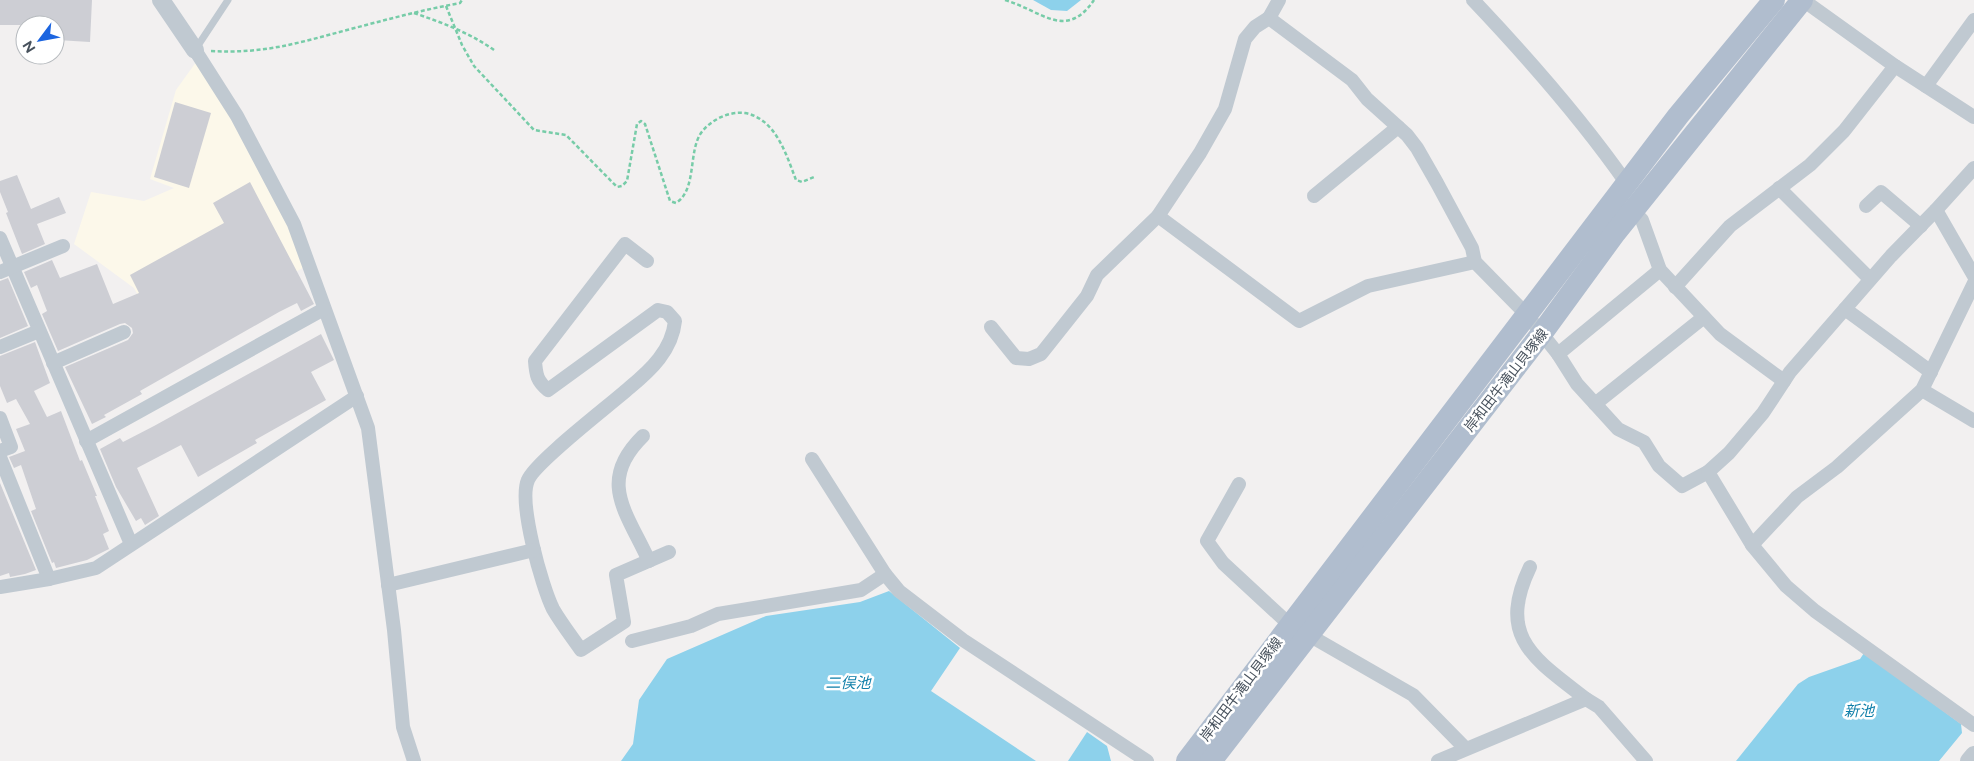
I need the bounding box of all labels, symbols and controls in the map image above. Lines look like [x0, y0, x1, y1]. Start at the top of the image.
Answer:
north arrow [15, 15, 65, 65]
text: N [19, 38, 39, 56]
street label: 岸和田牛滝山貝塚線 [1461, 325, 1551, 435]
street label: 岸和田牛滝山貝塚線 [1197, 634, 1285, 744]
water label: 二俣池 [825, 674, 872, 692]
water label: 新池 [1844, 702, 1876, 720]

